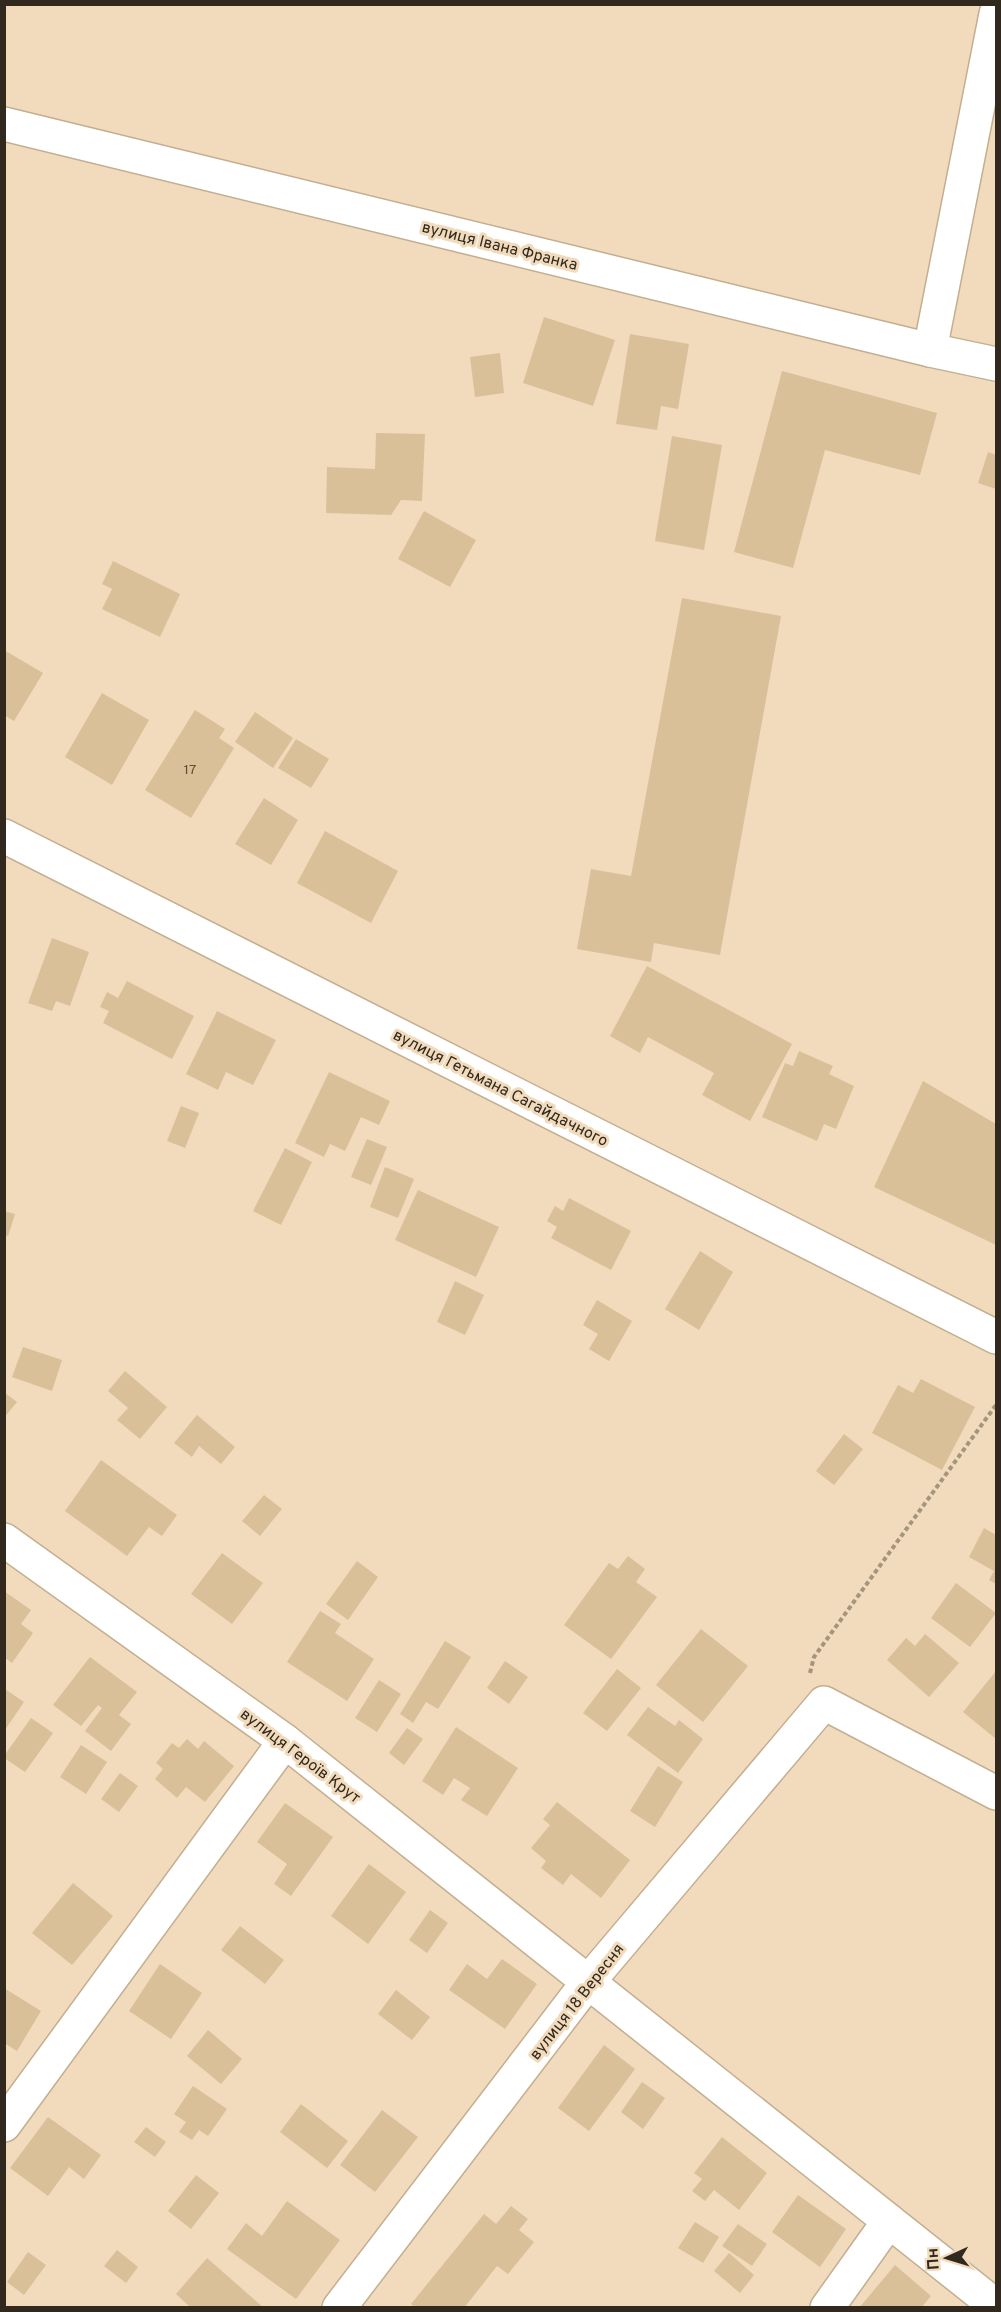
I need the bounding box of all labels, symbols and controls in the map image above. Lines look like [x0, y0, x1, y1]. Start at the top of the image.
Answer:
street label: вулиця Івана Франка [420, 218, 579, 276]
house number: 17 [184, 762, 196, 779]
street label: вулиця Гетьмана Сагайдачного [389, 1026, 611, 1152]
street label: вулиця Героїв Крут [236, 1705, 364, 1808]
street label: вулиця 18 Вересня [526, 1940, 629, 2064]
north arrow [917, 2228, 977, 2288]
text: Пн [923, 2247, 945, 2270]

